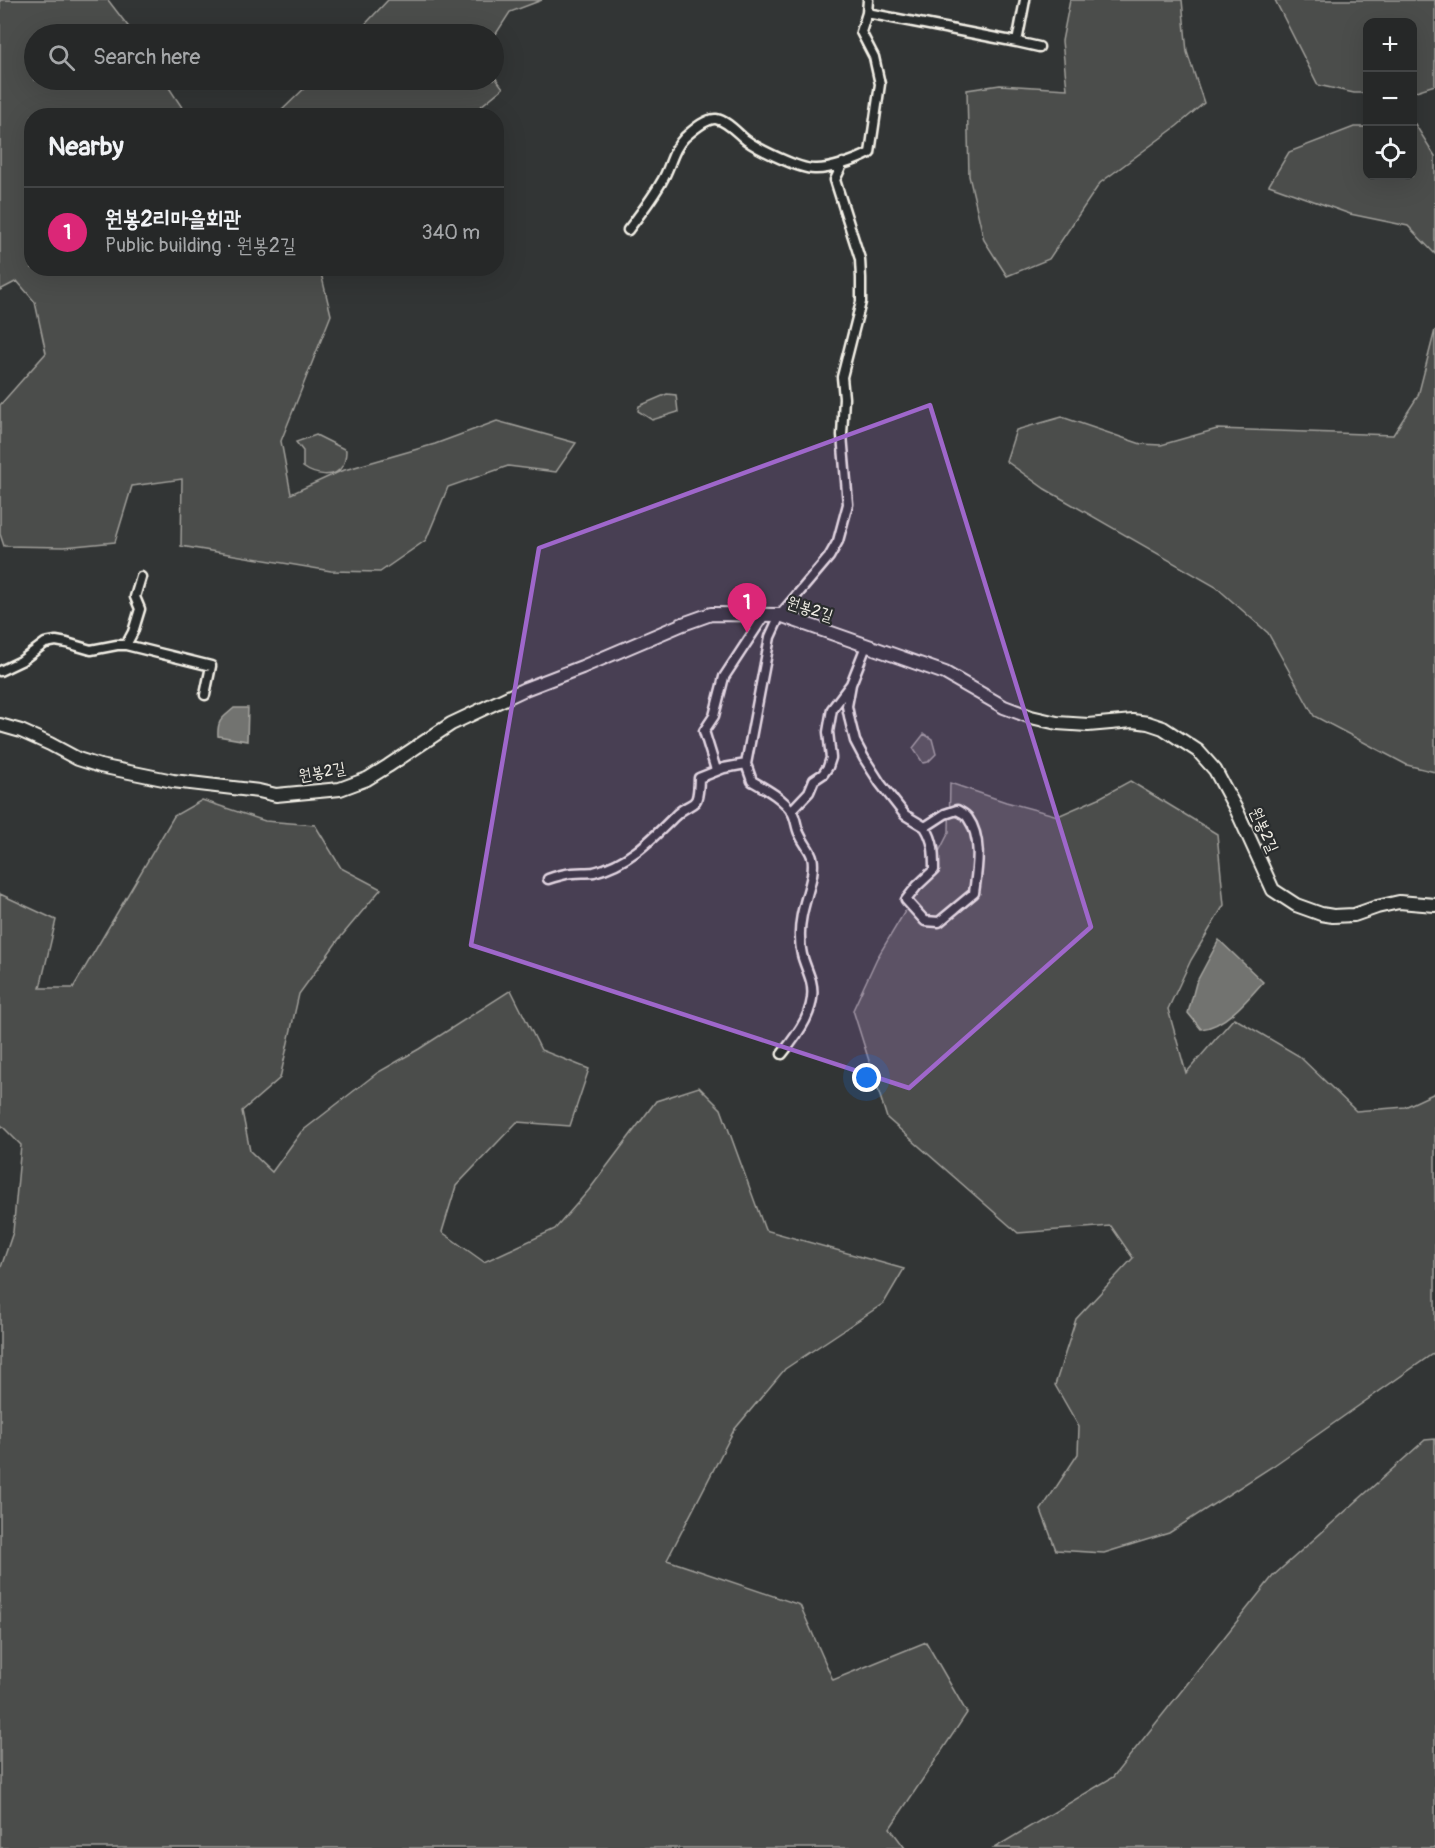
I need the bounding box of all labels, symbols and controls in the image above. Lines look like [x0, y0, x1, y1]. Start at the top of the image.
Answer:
map controls [1363, 18, 1417, 180]
button: + [1363, 18, 1417, 72]
search box [24, 24, 504, 90]
icon: search [45, 41, 78, 74]
text: Search here [93, 43, 200, 71]
button: − [1363, 72, 1417, 126]
button: locate [1363, 126, 1417, 180]
text: Nearby [48, 131, 124, 163]
text: 원봉2리마을회관 [105, 205, 241, 233]
text: 1 [64, 220, 71, 245]
text: 340 m [421, 220, 480, 245]
text: Public building · 원봉2길 [105, 233, 296, 258]
pin: 1 [728, 584, 766, 633]
street label: 원봉2길 [784, 592, 836, 626]
street label: 원봉2길 [297, 758, 347, 786]
street label: 원봉2길 [1245, 804, 1283, 856]
your location [852, 1063, 881, 1092]

